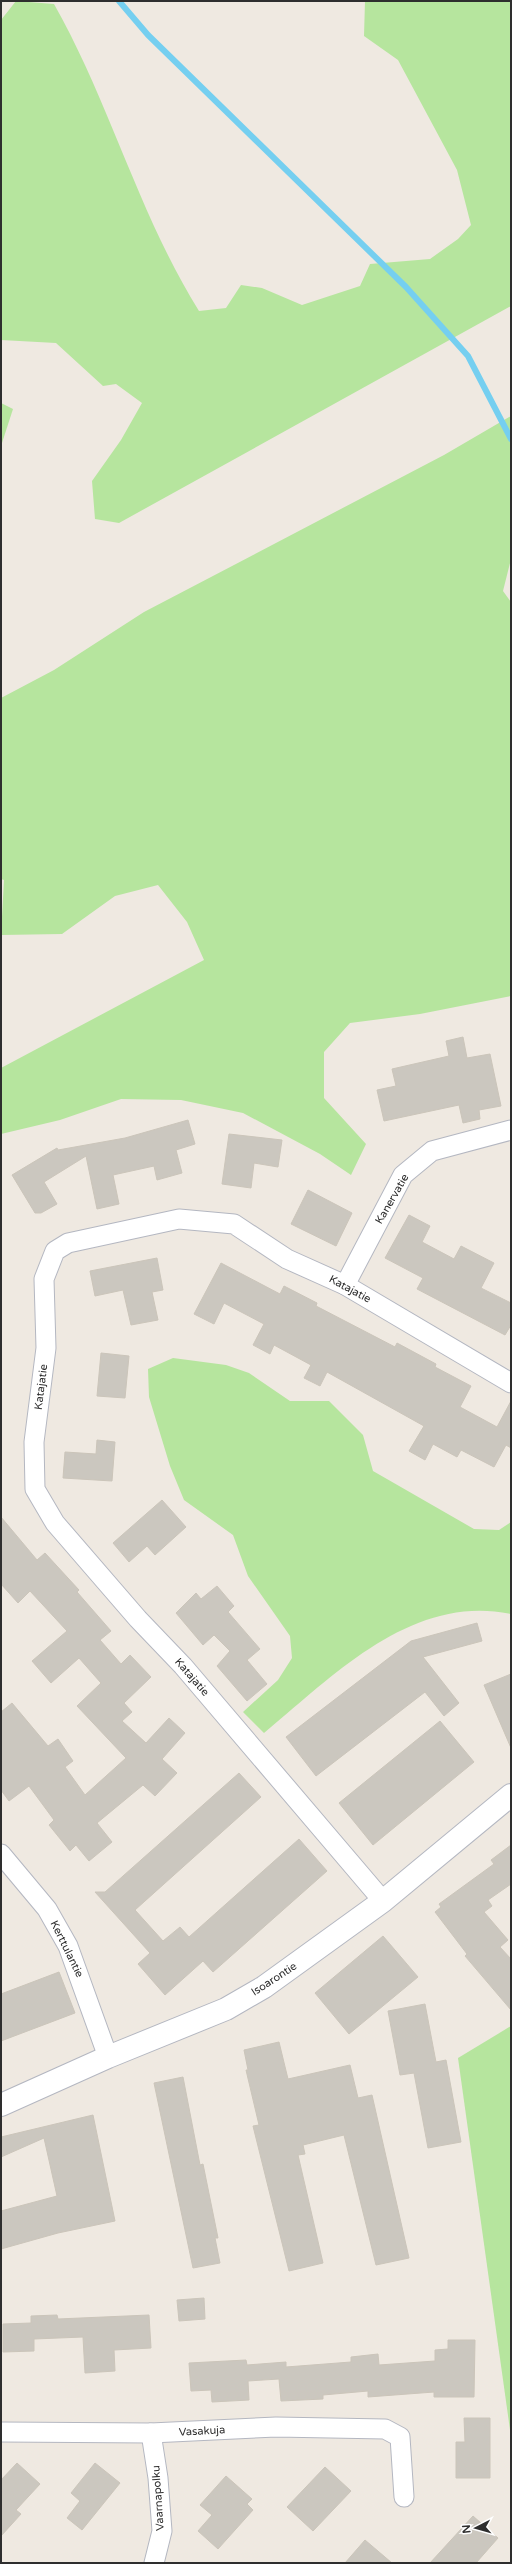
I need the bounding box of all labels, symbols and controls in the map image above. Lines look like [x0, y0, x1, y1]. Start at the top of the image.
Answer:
street label: Kanervatie [372, 1172, 412, 1226]
street label: Katajatie [327, 1273, 373, 1305]
street label: Katajatie [32, 1363, 50, 1411]
street label: Katajatie [172, 1655, 212, 1699]
street label: Kerttulantie [48, 1918, 86, 1980]
street label: Isoarontie [249, 1959, 299, 1999]
street label: Vasakuja [179, 2423, 225, 2439]
street label: Vaarnapolku [149, 2465, 167, 2531]
north arrow [456, 2508, 496, 2548]
text: N [460, 2524, 473, 2534]

